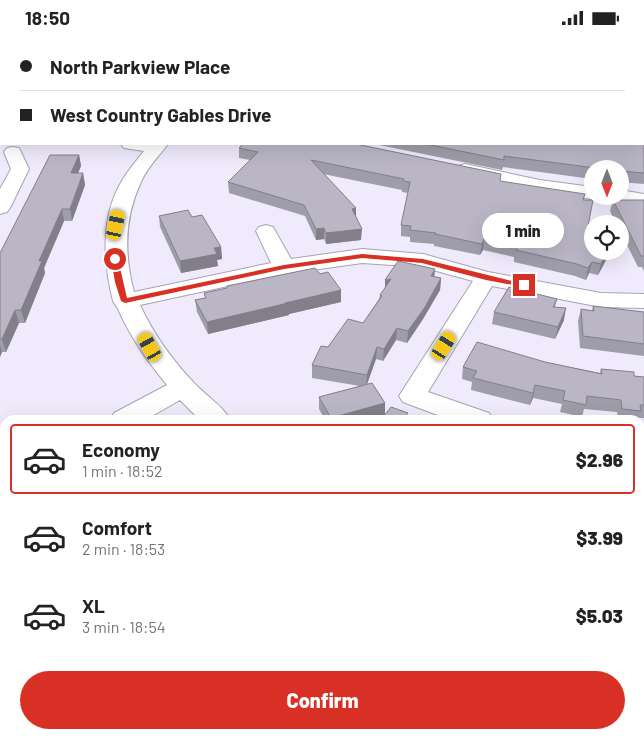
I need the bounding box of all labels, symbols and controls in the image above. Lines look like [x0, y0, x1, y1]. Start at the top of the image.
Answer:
text: 18:50 [25, 6, 70, 29]
text: North Parkview Place [50, 55, 230, 78]
text: West Country Gables Drive [50, 103, 271, 126]
north arrow [584, 160, 629, 205]
map controls [584, 160, 629, 260]
car [105, 209, 126, 241]
callout: 1 min [483, 213, 565, 247]
button: locate [584, 215, 629, 260]
text: 1 min [505, 221, 541, 240]
route start [104, 248, 126, 270]
route end [513, 274, 535, 296]
car [429, 329, 458, 363]
car [136, 330, 163, 364]
icon: car [22, 437, 67, 482]
text: Economy [82, 438, 160, 461]
text: $2.96 [576, 448, 623, 471]
text: 1 min · 18:52 [82, 461, 163, 480]
icon: car [22, 515, 67, 560]
text: Comfort [82, 516, 152, 539]
text: $3.99 [576, 526, 623, 549]
text: 2 min · 18:53 [82, 539, 165, 558]
icon: car [22, 593, 67, 638]
text: XL [82, 594, 105, 617]
text: $5.03 [576, 604, 623, 627]
text: 3 min · 18:54 [82, 617, 166, 636]
button: Confirm [20, 671, 625, 729]

